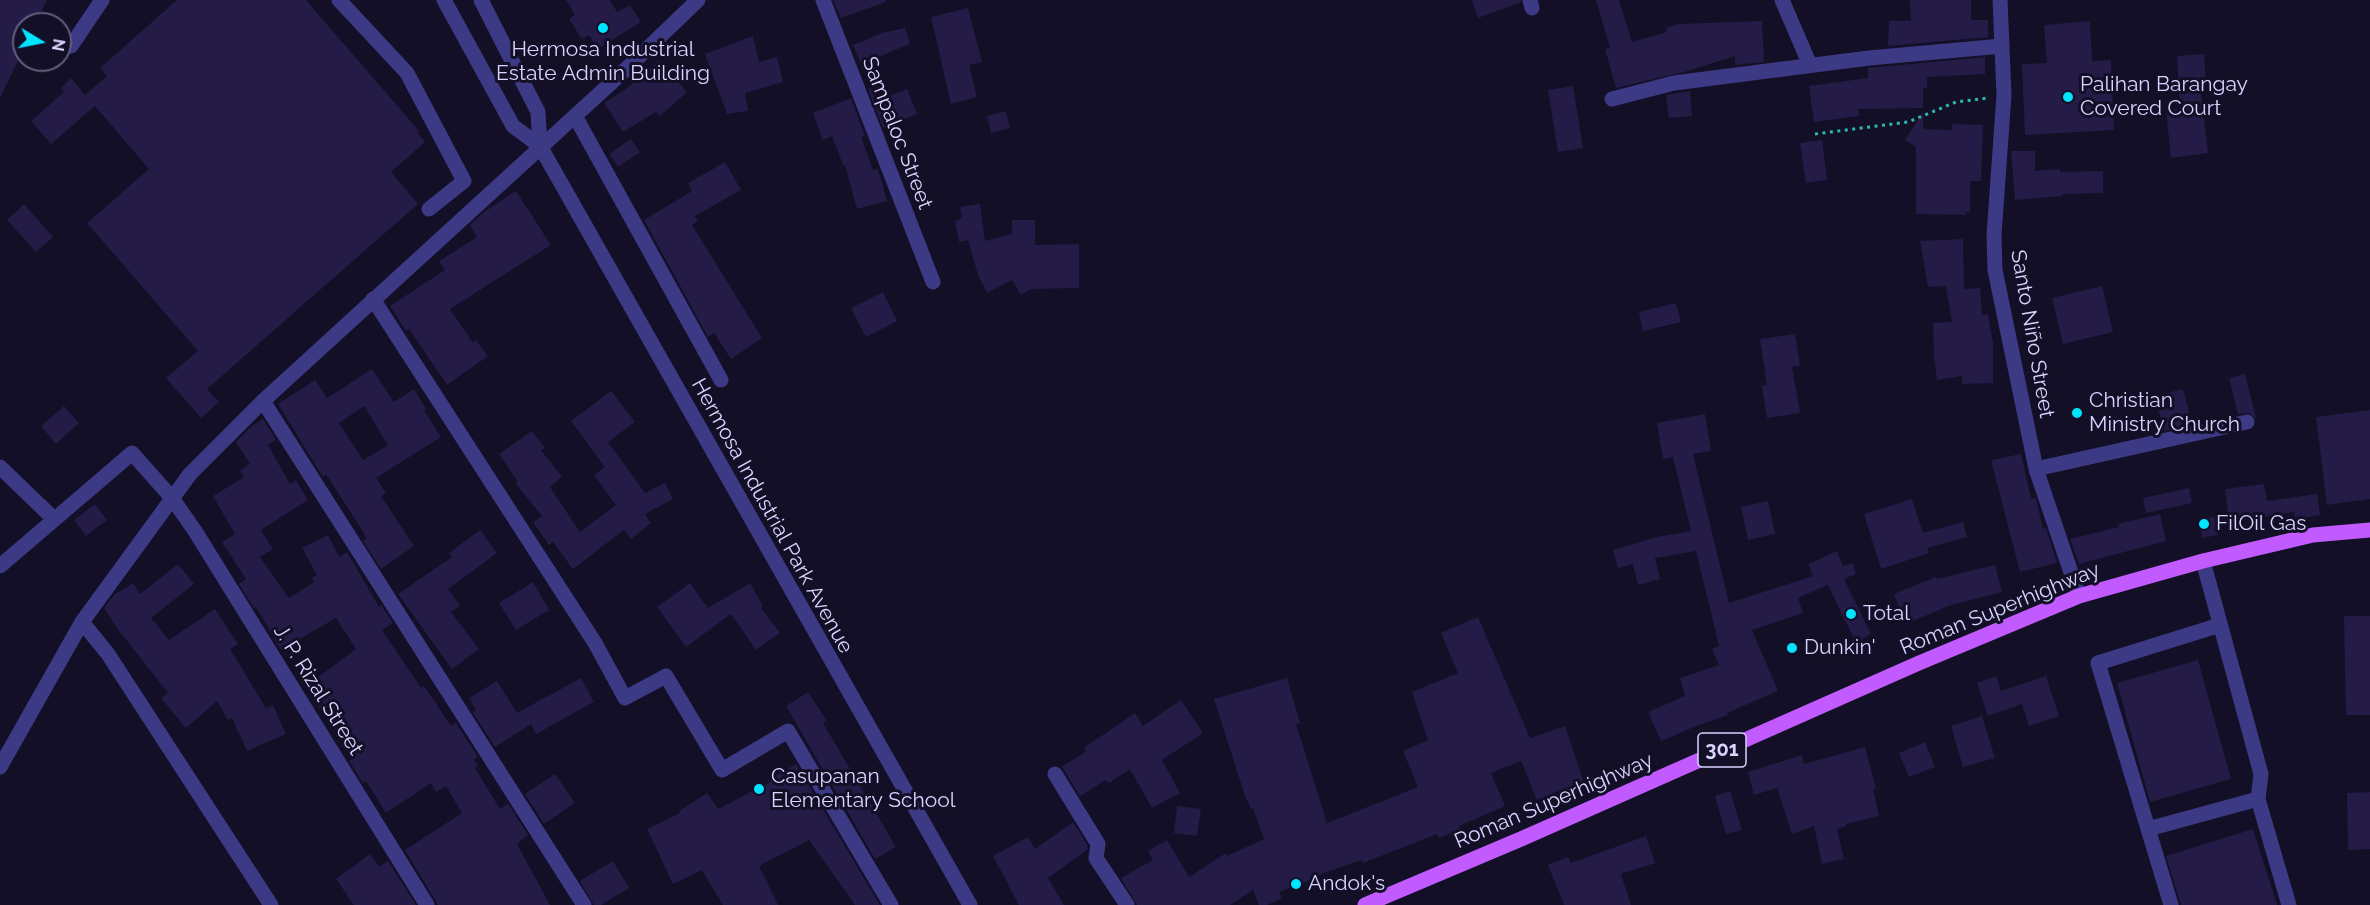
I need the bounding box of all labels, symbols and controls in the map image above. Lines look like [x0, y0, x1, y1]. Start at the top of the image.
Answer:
north arrow [12, 12, 72, 72]
marker: Hermosa Industrial Estate Admin Building [596, 21, 610, 35]
text: N [48, 37, 69, 53]
place label: Hermosa Industrial Estate Admin Building [496, 37, 710, 87]
street label: Sampaloc Street [856, 53, 938, 213]
place label: Palihan Barangay Covered Court [2080, 72, 2248, 122]
marker: Palihan Barangay Covered Court [2061, 90, 2075, 104]
street label: Santo Niño Street [2005, 248, 2059, 420]
street label: Hermosa Industrial Park Avenue [686, 374, 858, 658]
place label: Christian Ministry Church [2089, 388, 2240, 438]
marker: Christian Ministry Church [2070, 406, 2084, 420]
place label: FilOil Gas [2216, 511, 2306, 537]
marker: FilOil Gas [2197, 517, 2211, 531]
street label: Roman Superhighway [1896, 557, 2104, 661]
place label: Total [1863, 601, 1910, 627]
marker: Total [1844, 607, 1858, 621]
street label: J. P. Rizal Street [268, 620, 368, 760]
place label: Dunkin' [1804, 635, 1876, 661]
marker: Dunkin' [1785, 641, 1799, 655]
road number: 301 [1698, 733, 1746, 767]
street label: Roman Superhighway [1451, 748, 1657, 854]
place label: Casupanan Elementary School [771, 764, 955, 814]
marker: Casupanan Elementary School [752, 782, 766, 796]
place label: Andok's [1308, 871, 1385, 897]
marker: Andok's [1289, 877, 1303, 891]

